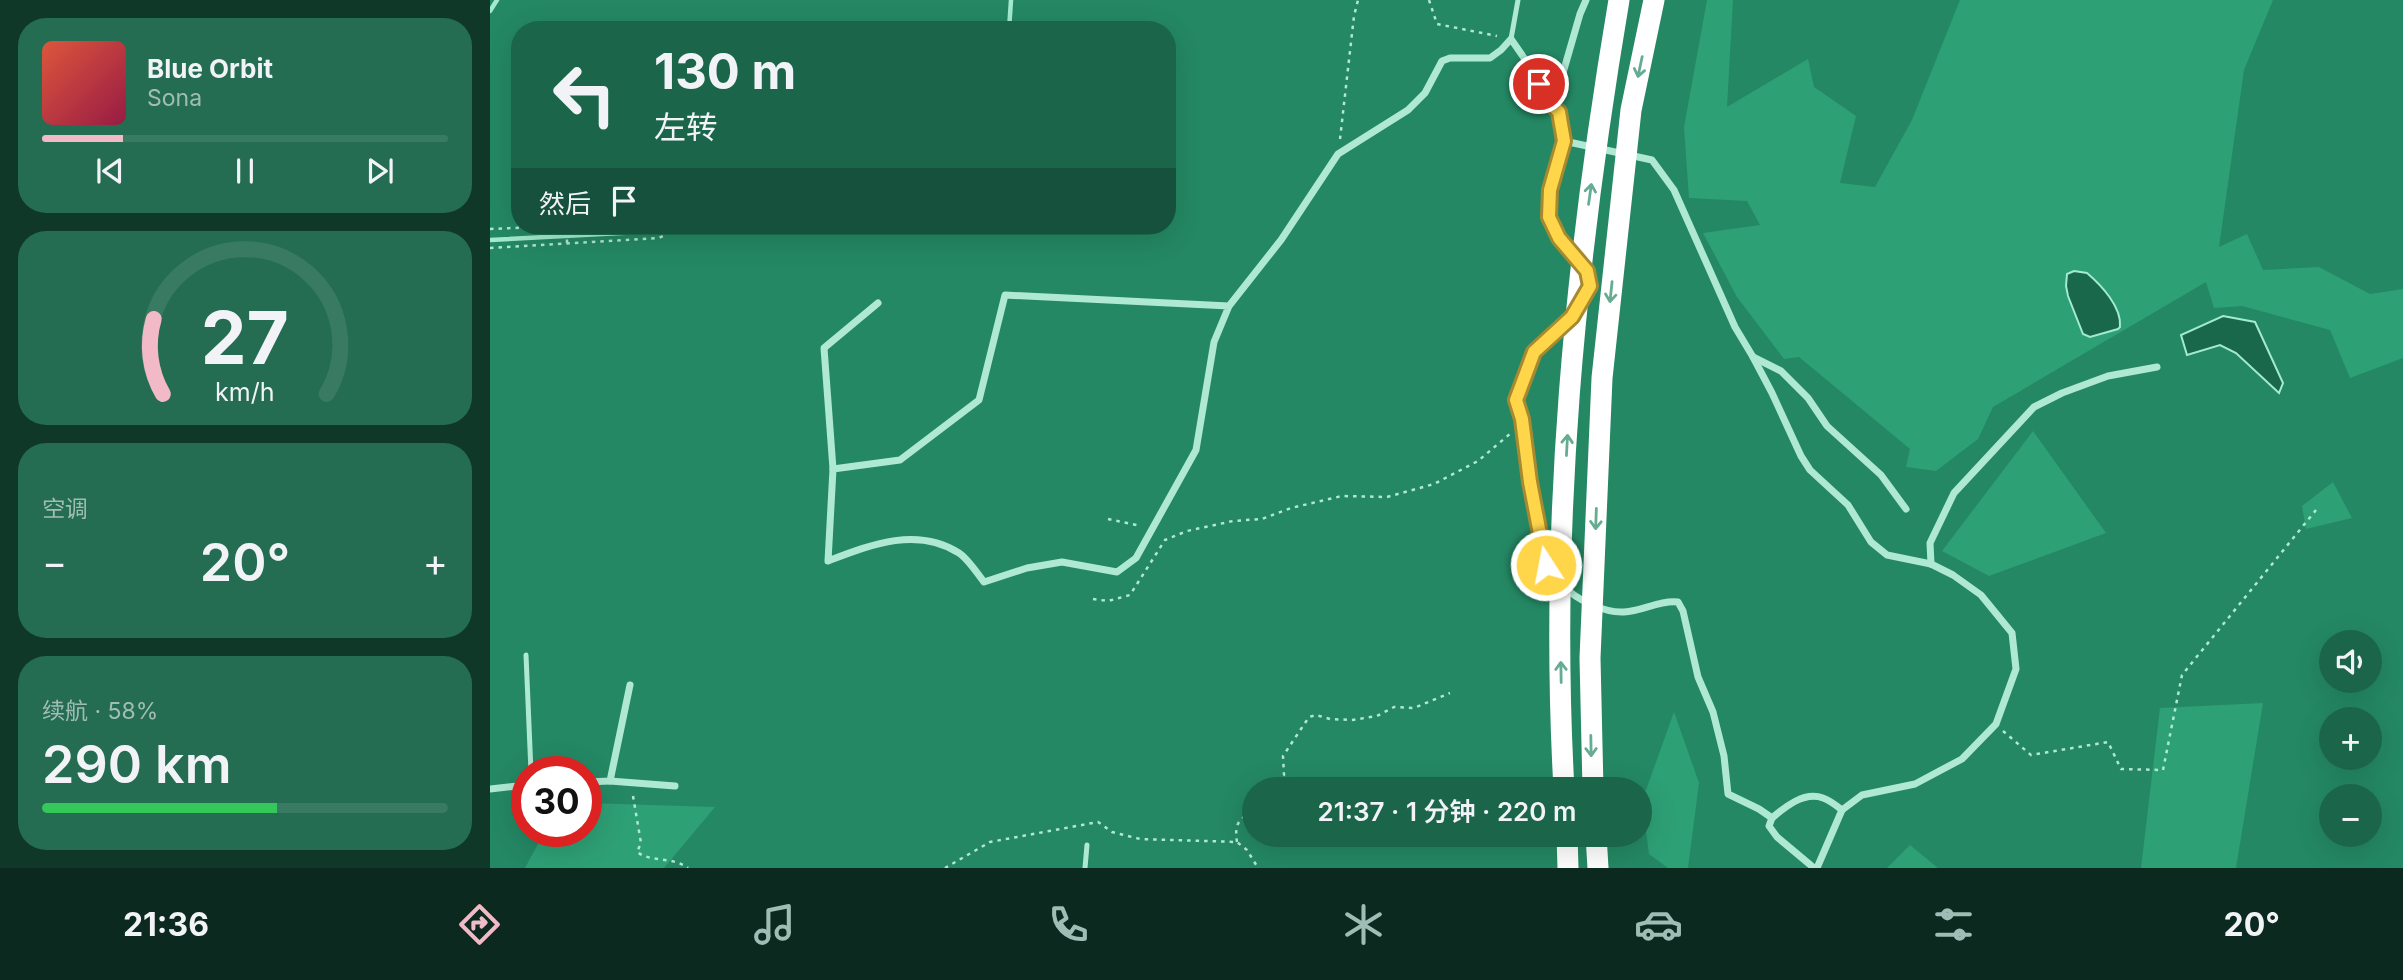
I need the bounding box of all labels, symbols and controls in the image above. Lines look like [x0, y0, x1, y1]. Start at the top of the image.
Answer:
text: 130 m [654, 42, 796, 101]
icon: left [539, 49, 630, 140]
text: Blue Orbit [147, 53, 273, 84]
pin [1509, 54, 1569, 114]
one-way arrow [1633, 55, 1647, 78]
icon: arrive [1520, 65, 1558, 103]
text: Sona [147, 84, 202, 112]
text: 左转 [654, 108, 718, 147]
icon: previous [91, 152, 129, 190]
icon: pause [226, 152, 264, 190]
icon: next [361, 152, 399, 190]
icon: arrive [605, 182, 643, 220]
one-way arrow [1584, 183, 1597, 206]
text: 然后 [539, 188, 591, 219]
one-way arrow [1604, 280, 1617, 303]
text: 27 [201, 293, 289, 382]
text: km/h [215, 377, 275, 407]
one-way arrow [1561, 434, 1574, 456]
text: 空调 [42, 495, 88, 523]
one-way arrow [1589, 507, 1602, 530]
position arrow [1509, 528, 1583, 602]
text: 20° [200, 531, 290, 594]
text: − [42, 539, 67, 585]
text: + [423, 539, 448, 585]
map controls [2319, 630, 2382, 847]
button: sound [2319, 630, 2382, 693]
one-way arrow [1554, 661, 1568, 684]
text: 续航 · 58% [42, 697, 158, 725]
button: + [2319, 707, 2382, 770]
text: 290 km [42, 733, 232, 796]
one-way arrow [1584, 735, 1598, 758]
speed limit sign: 30 [511, 756, 602, 847]
button: − [2319, 784, 2382, 847]
text: 21:37 · 1 分钟 · 220 m [1318, 796, 1576, 827]
icon: directions [455, 900, 504, 949]
icon: music [750, 900, 799, 949]
icon: phone [1044, 900, 1093, 949]
icon: climate [1339, 900, 1388, 949]
icon: car [1634, 900, 1683, 949]
icon: filters [1929, 900, 1978, 949]
text: 21:36 [123, 905, 209, 944]
text: 20° [2224, 905, 2280, 944]

